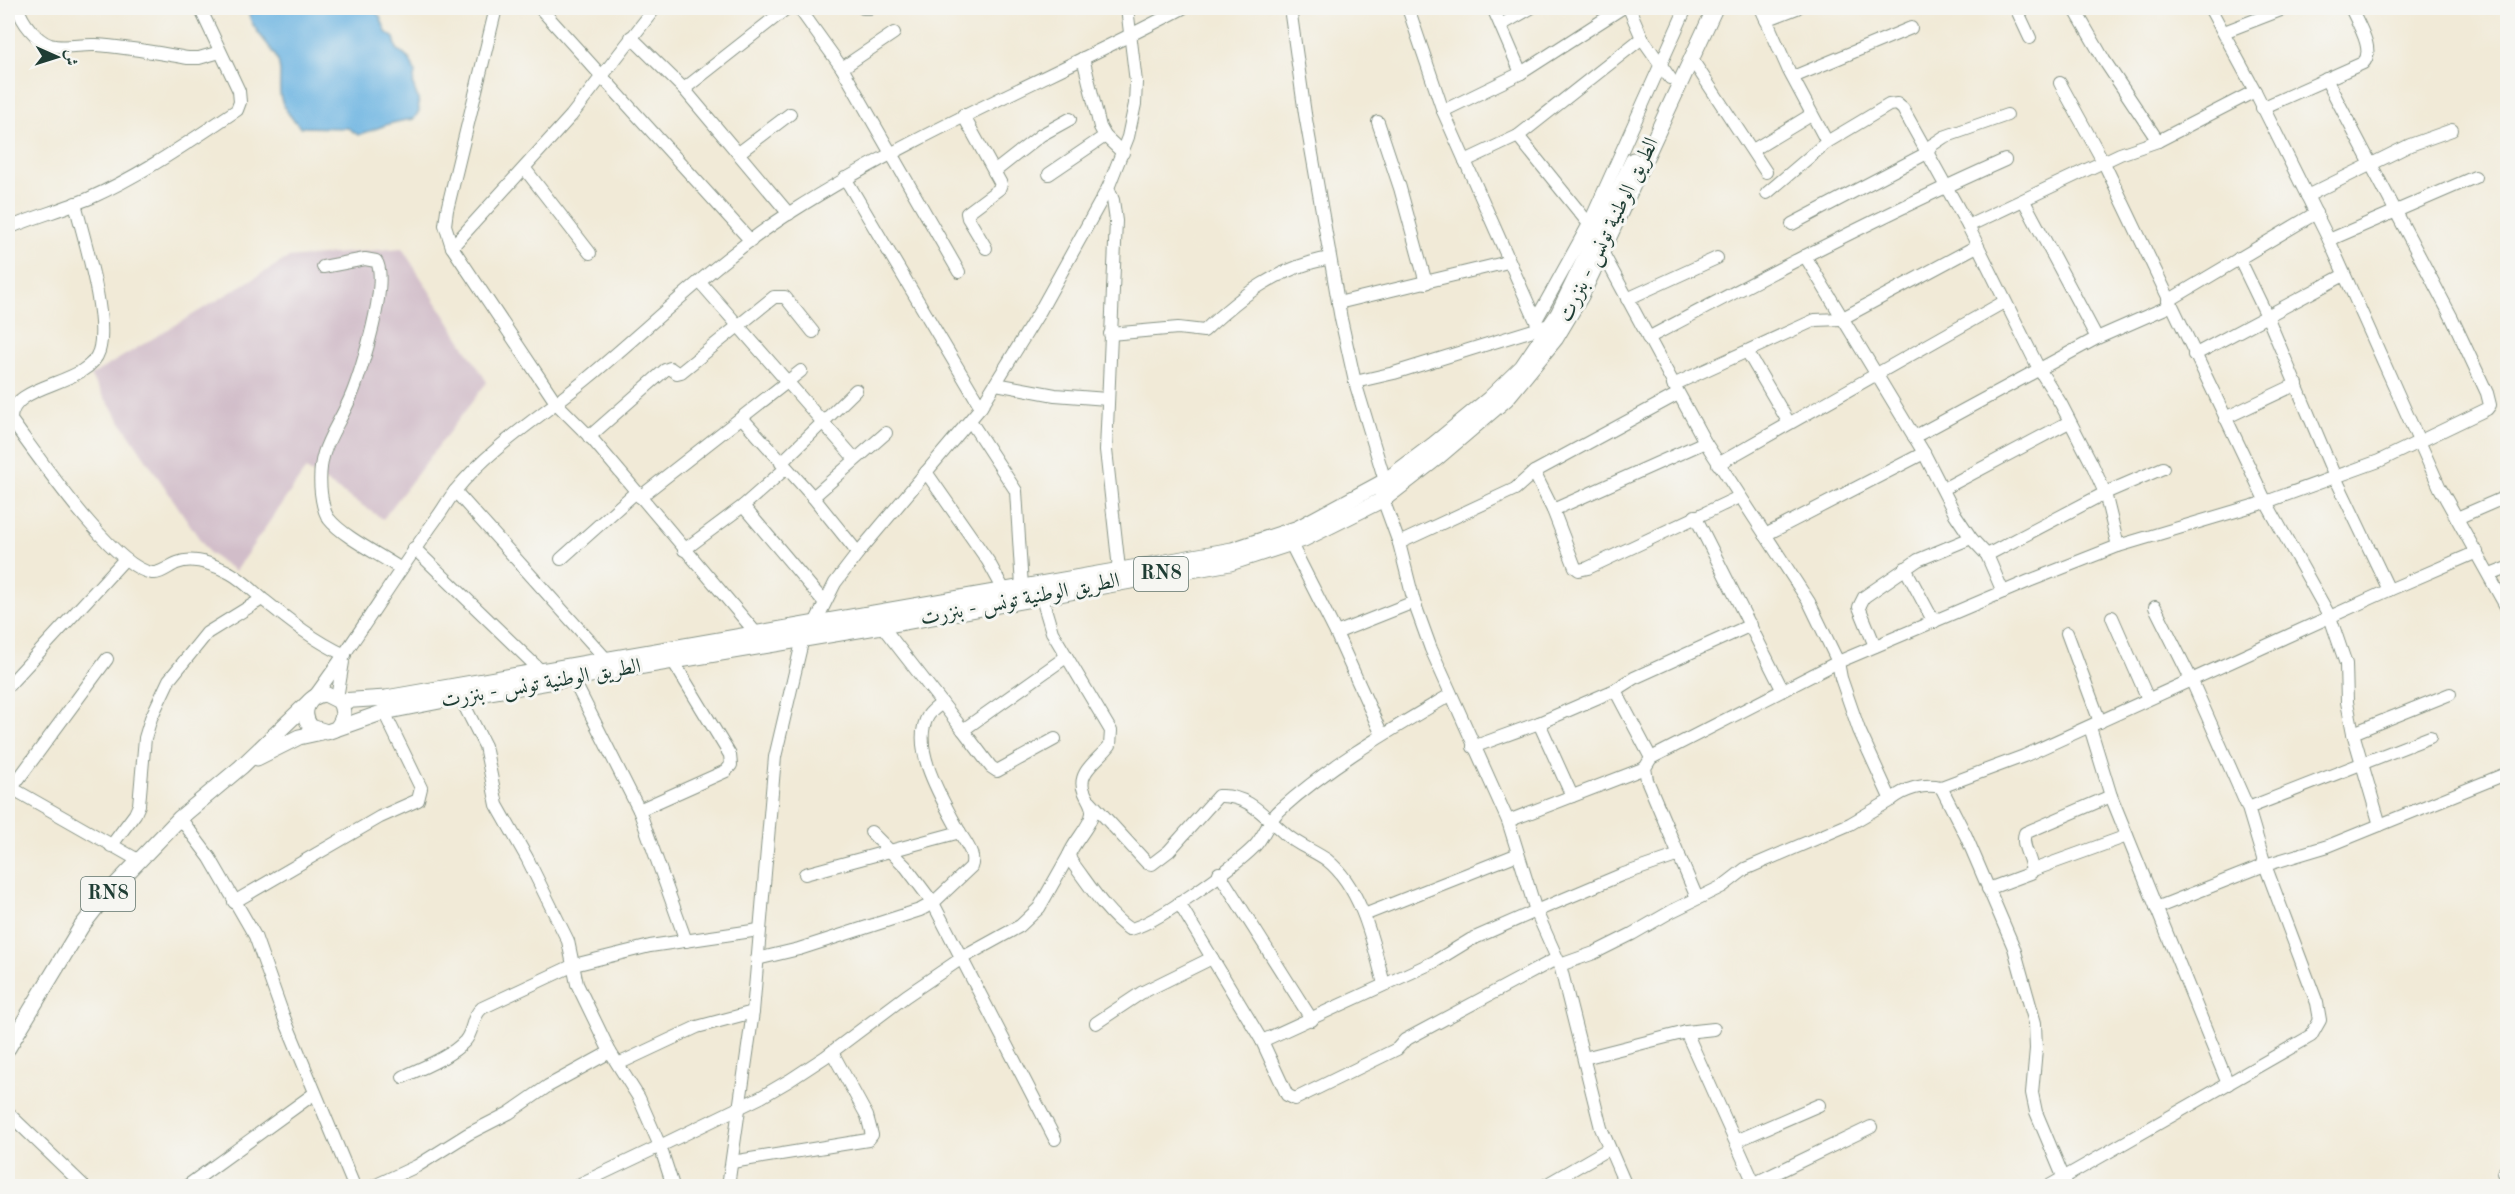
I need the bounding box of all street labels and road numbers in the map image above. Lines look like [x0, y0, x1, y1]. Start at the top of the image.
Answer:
street label: الطريق الوطنية تونس - بنزرت [1555, 134, 1665, 327]
road number: RN8 [1134, 557, 1188, 591]
street label: الطريق الوطنية تونس - بنزرت [919, 570, 1122, 632]
street label: الطريق الوطنية تونس - بنزرت [439, 656, 643, 714]
road number: RN8 [81, 877, 135, 911]

